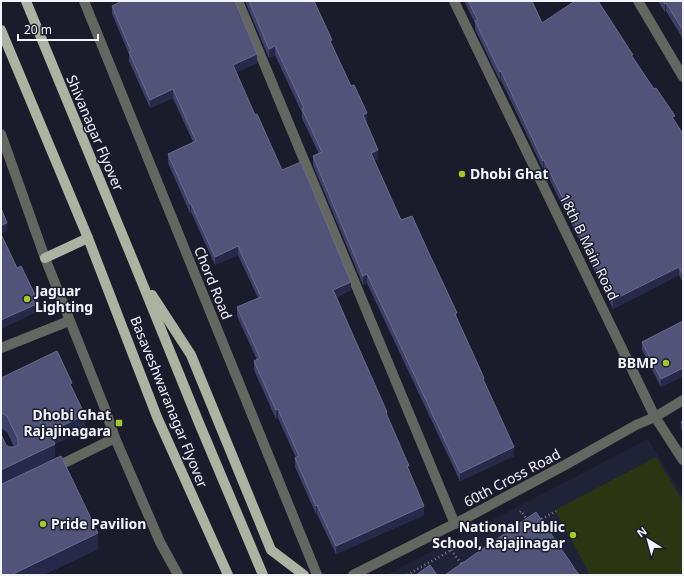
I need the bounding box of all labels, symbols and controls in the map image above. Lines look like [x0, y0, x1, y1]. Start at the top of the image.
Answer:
scale bar [18, 16, 98, 42]
text: 20 m [24, 21, 52, 38]
street label: Shivanagar Flyover [62, 72, 129, 194]
place label: Dhobi Ghat [470, 164, 548, 183]
marker: Dhobi Ghat [457, 169, 467, 179]
street label: 18th B Main Road [555, 190, 623, 303]
street label: Chord Road [190, 243, 237, 322]
place label: Jaguar Lighting [33, 281, 93, 316]
marker: Jaguar Lighting [22, 294, 32, 304]
street label: Basaveshwaranagar Flyover [126, 313, 213, 491]
place label: BBMP [617, 353, 658, 372]
marker: BBMP [661, 358, 671, 368]
place label: Dhobi Ghat Rajajinagara [23, 405, 111, 440]
marker: Dhobi Ghat Rajajinagara [114, 418, 124, 428]
street label: 60th Cross Road [460, 444, 563, 511]
place label: Pride Pavilion [51, 514, 146, 533]
place label: National Public School, Rajajinagar [432, 517, 566, 552]
marker: Pride Pavilion [38, 519, 48, 529]
north arrow [628, 520, 668, 560]
text: N [634, 523, 650, 540]
marker: National Public School, Rajajinagar [568, 530, 578, 540]

